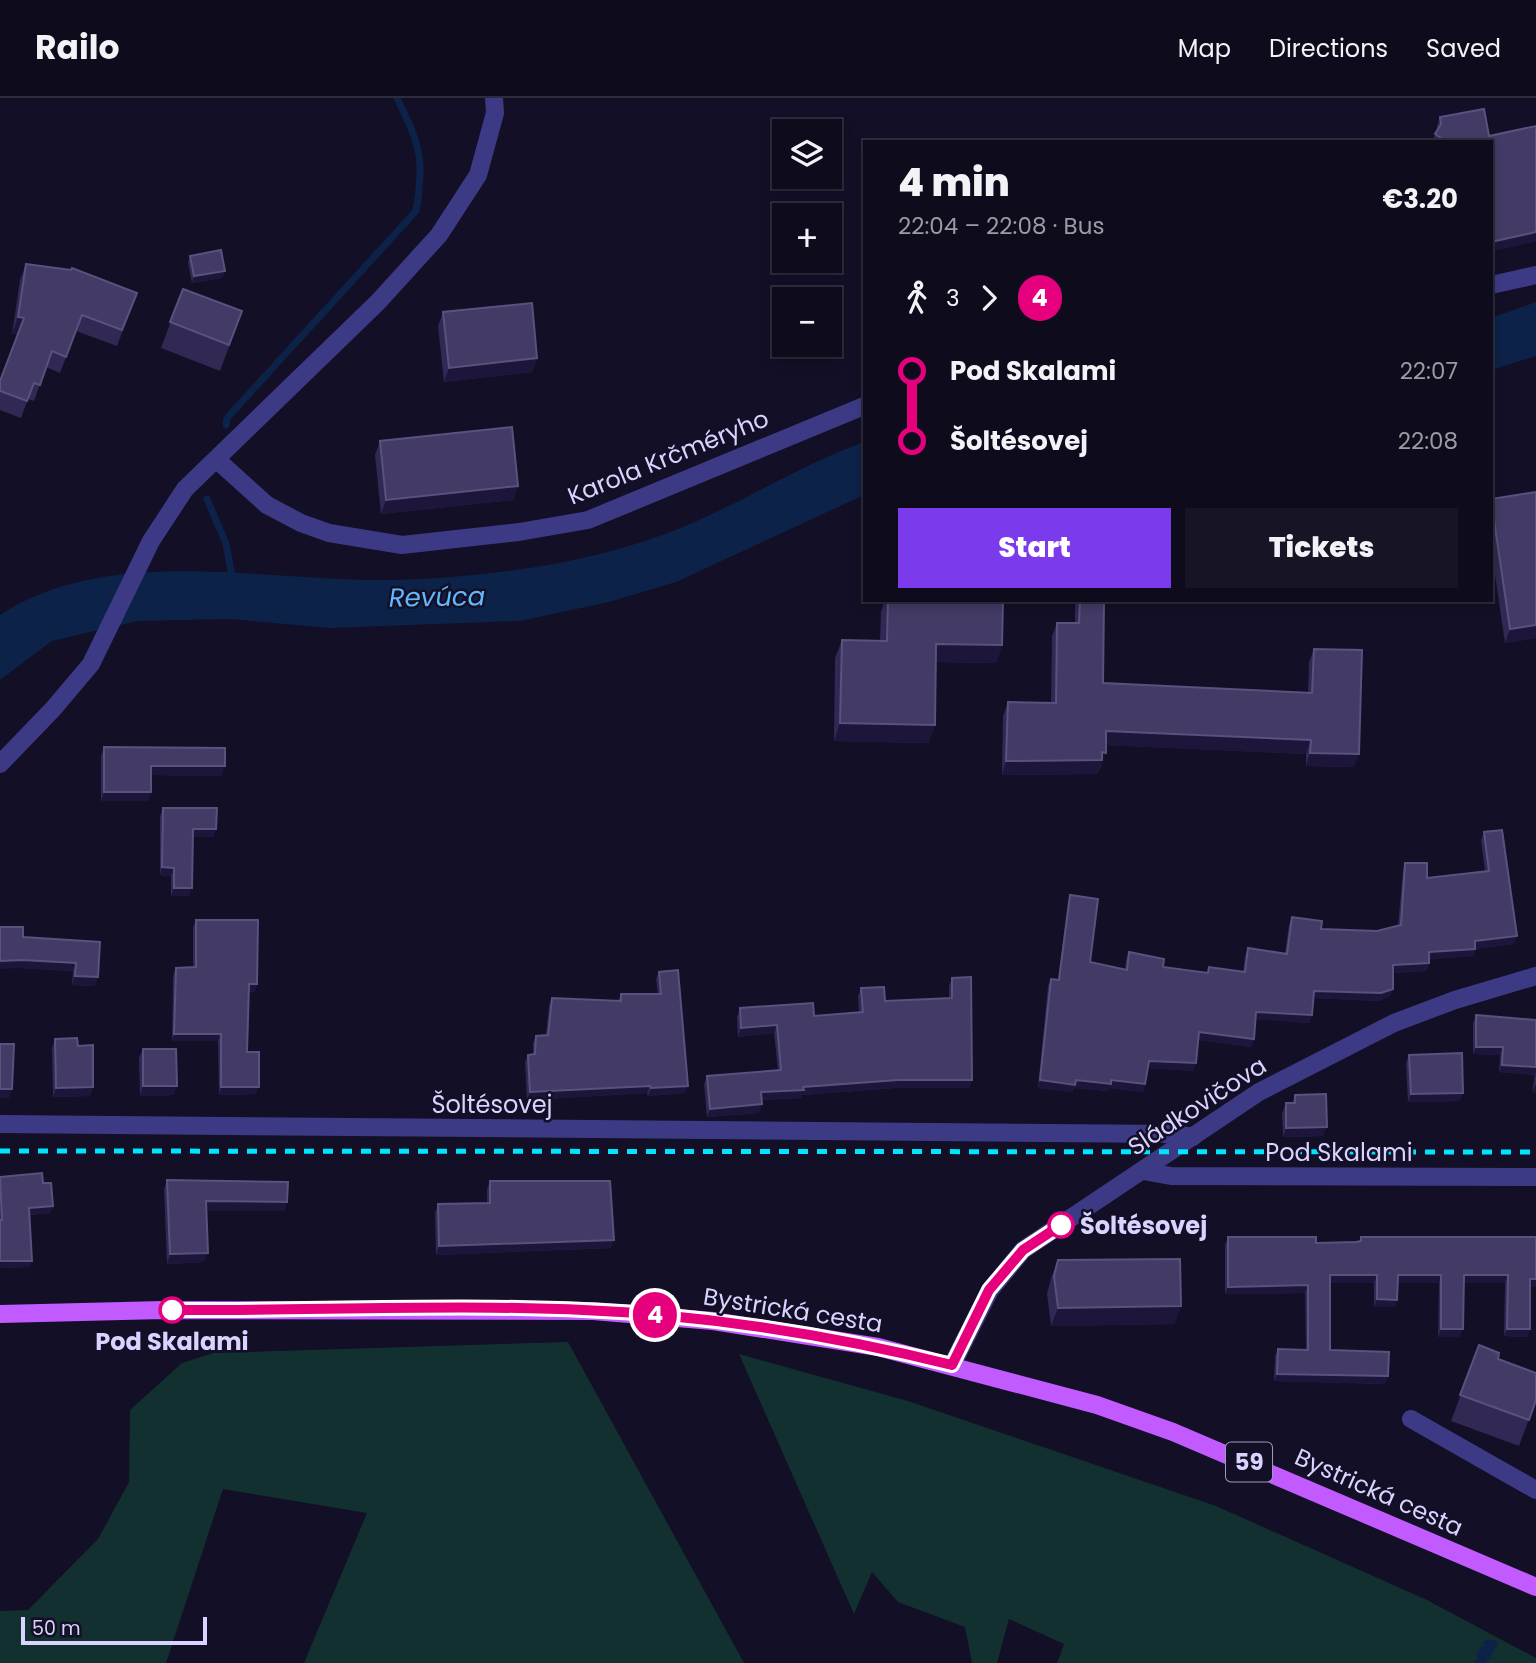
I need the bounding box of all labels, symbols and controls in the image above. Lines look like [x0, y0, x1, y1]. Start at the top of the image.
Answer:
text: Railo [35, 24, 119, 71]
text: Map [1178, 32, 1231, 65]
text: Directions [1269, 32, 1388, 65]
text: Saved [1426, 32, 1501, 65]
map controls [772, 119, 842, 357]
button: layers [772, 119, 842, 189]
text: 4 min [898, 156, 1010, 209]
text: €3.20 [1382, 181, 1458, 217]
button: + [772, 203, 842, 273]
text: 22:04 – 22:08 · Bus [898, 210, 1104, 242]
icon: walk [898, 279, 936, 317]
icon: forward [970, 279, 1008, 317]
text: 4 [1032, 281, 1048, 314]
text: 3 [946, 282, 960, 314]
button: − [772, 287, 842, 357]
text: Pod Skalami [950, 353, 1116, 389]
text: 22:07 [1400, 355, 1458, 387]
street label: Karola Krčméryho [563, 402, 773, 512]
text: Šoltésovej [950, 423, 1088, 459]
text: 22:08 [1398, 425, 1458, 457]
button: Start [898, 508, 1171, 588]
button: Tickets [1185, 508, 1458, 588]
water label: Revúca [388, 578, 486, 616]
street label: Sládkovičova [1121, 1049, 1273, 1163]
street label: Šoltésovej [431, 1088, 553, 1121]
street label: Pod Skalami [1265, 1136, 1413, 1169]
place label: Šoltésovej [1080, 1209, 1207, 1242]
marker: Šoltésovej [1048, 1212, 1074, 1238]
street label: Bystrická cesta [701, 1280, 885, 1340]
line badge: 4 [632, 1292, 678, 1338]
marker: Pod Skalami [159, 1297, 185, 1323]
text: 4 [647, 1298, 663, 1331]
place label: Pod Skalami [95, 1325, 249, 1358]
street label: Bystrická cesta [1290, 1440, 1468, 1544]
road number: 59 [1226, 1442, 1272, 1482]
scale bar [21, 1614, 206, 1646]
text: 50 m [32, 1615, 81, 1642]

